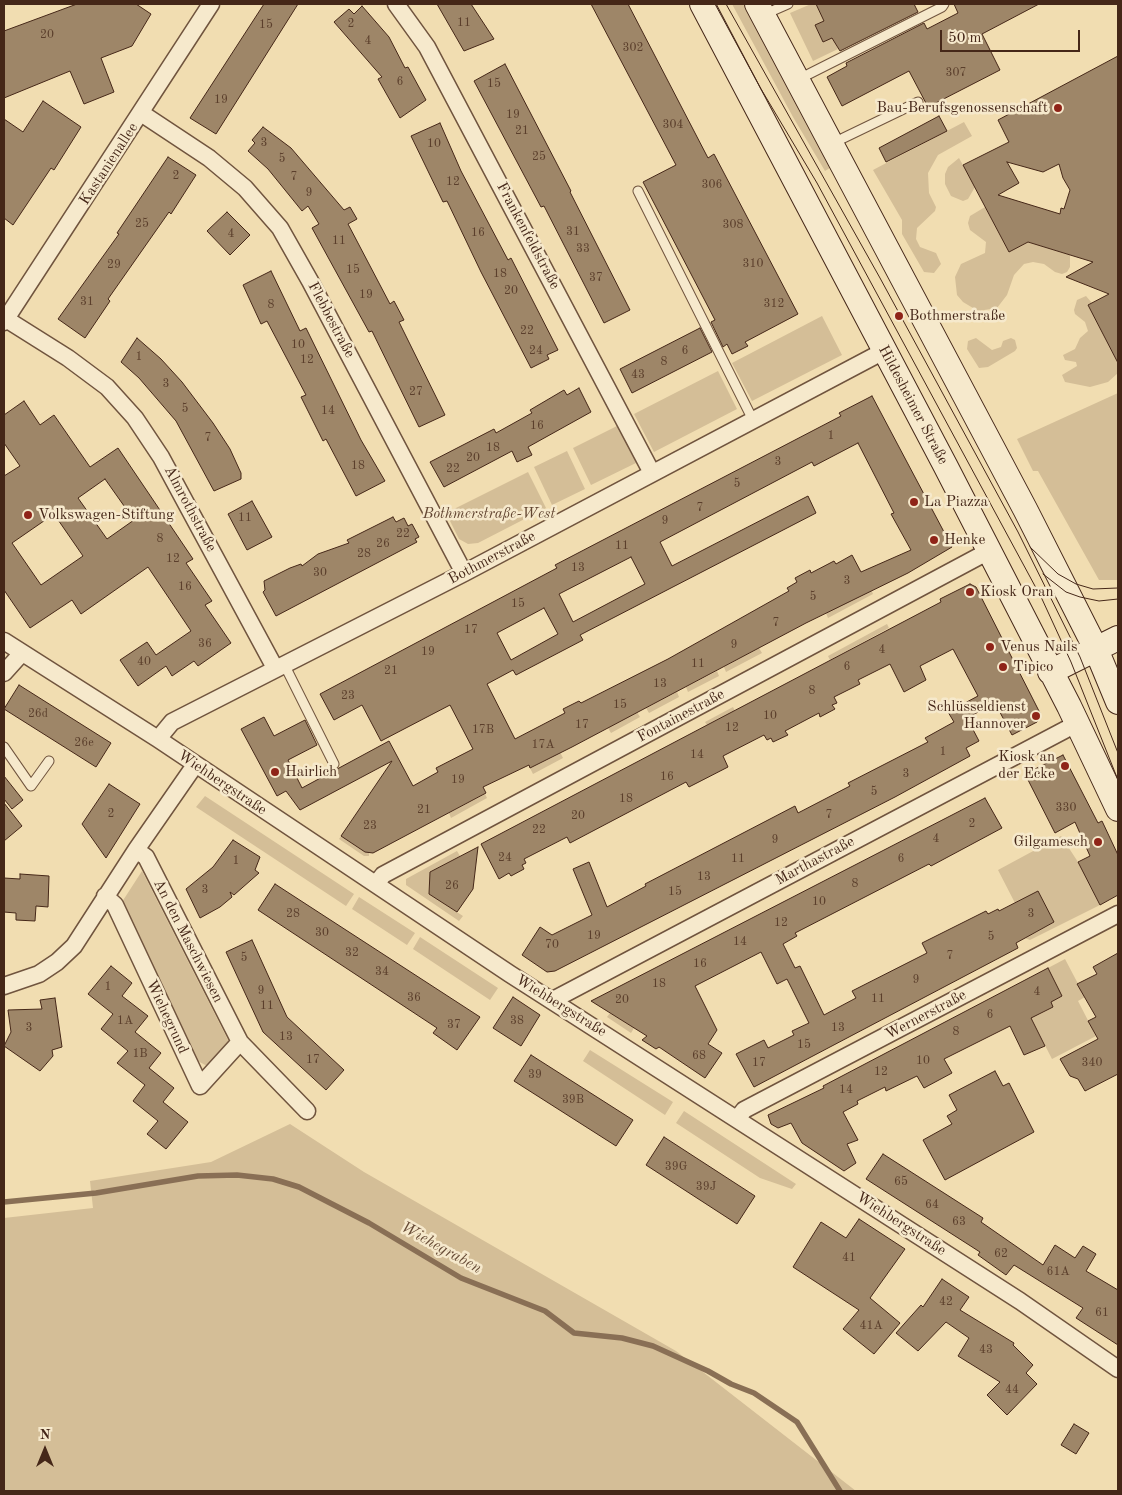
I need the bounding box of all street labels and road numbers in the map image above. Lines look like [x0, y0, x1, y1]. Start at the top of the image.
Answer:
street label: Kastanienallee [76, 120, 142, 208]
street label: Frankenfeldstraße [492, 179, 564, 293]
street label: Flebbestraße [303, 279, 359, 361]
street label: Hildesheimer Straße [874, 342, 952, 468]
street label: Almrothstraße [160, 463, 220, 555]
street label: Bothmerstraße [445, 527, 539, 589]
street label: Fontainestraße [634, 685, 728, 747]
street label: Wiehbergstraße [174, 747, 270, 819]
street label: Marthastraße [772, 833, 858, 889]
street label: An den Maschwiesen [149, 876, 227, 1006]
street label: Wiehbergstraße [512, 971, 610, 1041]
street label: Wiehegrund [142, 977, 192, 1057]
street label: Wernerstraße [883, 986, 969, 1044]
street label: Wiehbergstraße [853, 1188, 949, 1260]

